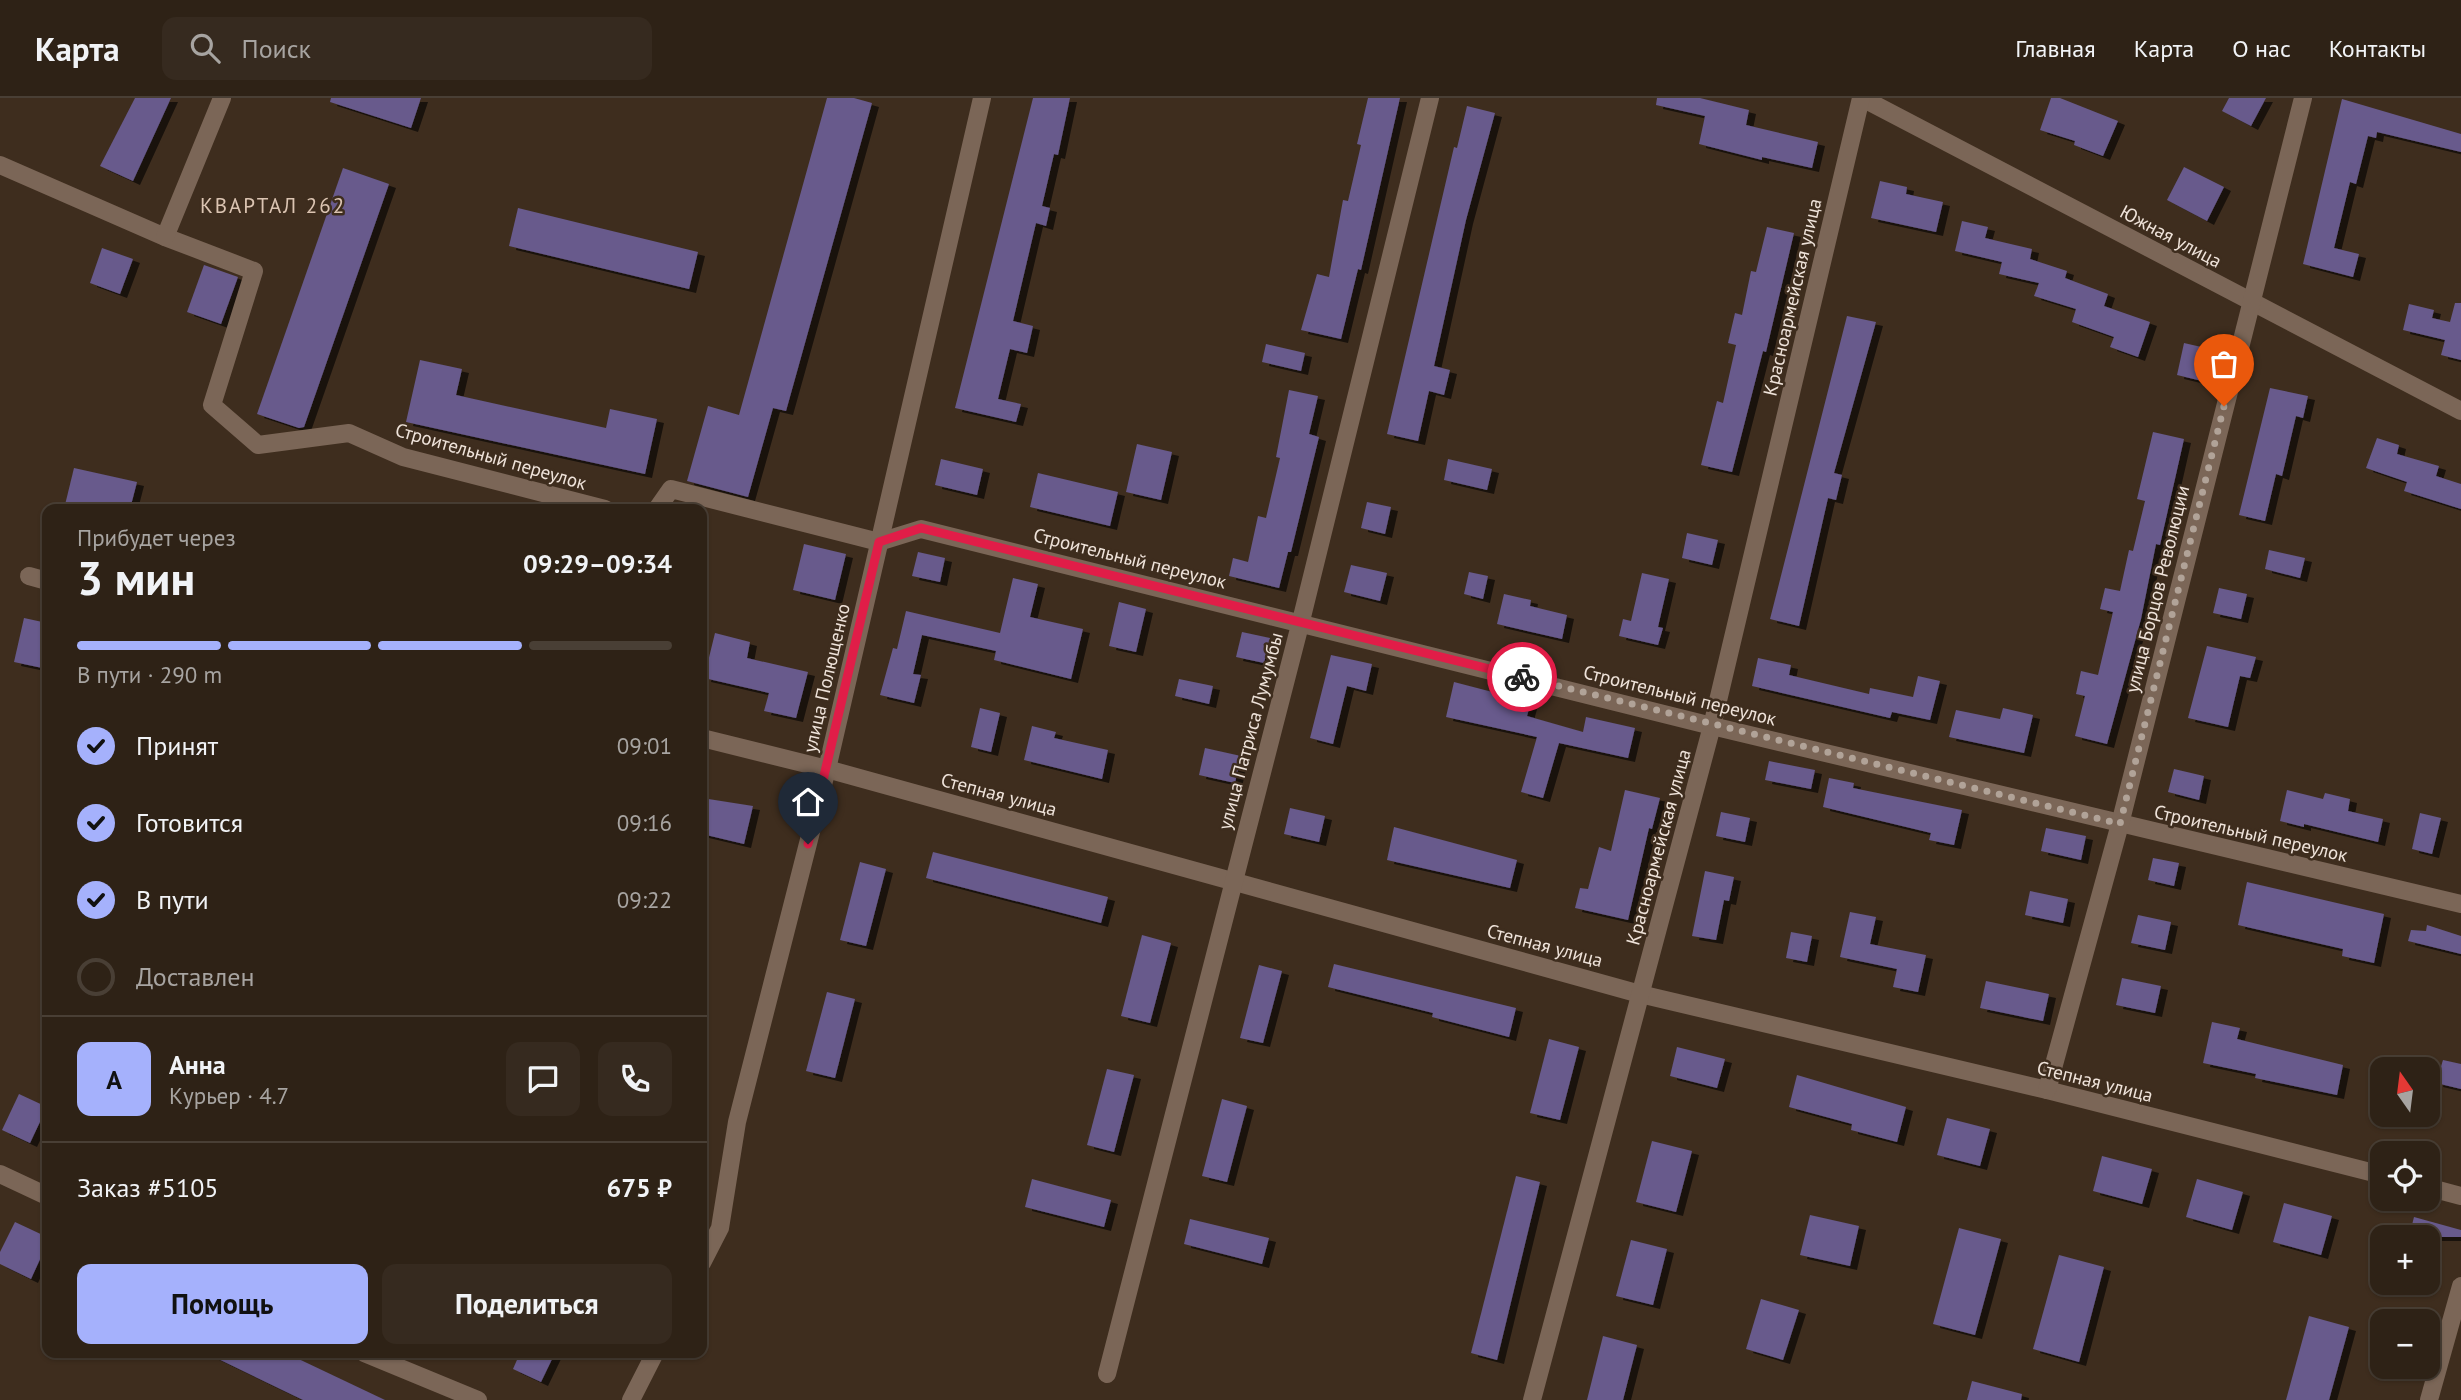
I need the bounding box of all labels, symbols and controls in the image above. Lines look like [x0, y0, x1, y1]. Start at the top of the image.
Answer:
search box [162, 17, 652, 80]
text: Карта [35, 27, 120, 70]
icon: search [186, 29, 224, 67]
text: Поиск [242, 32, 311, 65]
text: Главная [2015, 33, 2096, 64]
text: Карта [2134, 33, 2194, 64]
text: О нас [2232, 33, 2291, 64]
text: Контакты [2329, 33, 2426, 64]
district label: КВАРТАЛ 262 [200, 192, 346, 219]
street label: Красноармейская улица [1758, 196, 1826, 398]
street label: Южная улица [2116, 199, 2226, 273]
pin [2194, 334, 2254, 406]
icon: bag [2205, 345, 2243, 383]
street label: Строительный переулок [393, 417, 589, 495]
street label: улица Борцов Революции [2120, 483, 2194, 695]
street label: Строительный переулок [1031, 522, 1229, 594]
text: Прибудет через [77, 523, 236, 552]
text: 09:29–09:34 [523, 547, 672, 580]
text: 3 мин [77, 548, 195, 608]
street label: улица Полющенко [797, 601, 855, 755]
street label: улица Патриса Лумумбы [1212, 630, 1288, 832]
courier [1487, 642, 1557, 712]
icon: bike [1503, 658, 1541, 696]
street label: Строительный переулок [1581, 659, 1779, 731]
text: В пути · 290 m [77, 660, 222, 689]
icon: check [77, 727, 115, 765]
text: Принят [136, 729, 218, 762]
text: 09:01 [617, 731, 672, 760]
street label: Красноармейская улица [1620, 746, 1696, 948]
street label: Степная улица [938, 767, 1060, 821]
pin [778, 772, 838, 844]
icon: home [789, 783, 827, 821]
street label: Строительный переулок [2152, 799, 2350, 867]
icon: check [77, 804, 115, 842]
text: Готовится [136, 806, 243, 839]
text: 09:16 [617, 808, 672, 837]
icon: check [77, 881, 115, 919]
text: В пути [136, 883, 209, 916]
text: 09:22 [617, 885, 672, 914]
street label: Степная улица [1484, 918, 1606, 972]
text: Доставлен [136, 960, 255, 993]
button: chat [506, 1042, 580, 1116]
button: phone [598, 1042, 672, 1116]
text: Анна [169, 1048, 226, 1081]
street label: Степная улица [2034, 1055, 2156, 1107]
north arrow [2370, 1057, 2440, 1127]
map controls [2370, 1057, 2440, 1379]
text: А [106, 1063, 122, 1096]
text: Курьер · 4.7 [169, 1081, 289, 1110]
button: locate [2370, 1141, 2440, 1211]
text: Заказ #5105 [77, 1171, 219, 1204]
text: 675 ₽ [606, 1171, 672, 1204]
button: + [2370, 1225, 2440, 1295]
button: Помощь [77, 1264, 368, 1344]
button: Поделиться [382, 1264, 672, 1344]
button: − [2370, 1309, 2440, 1379]

